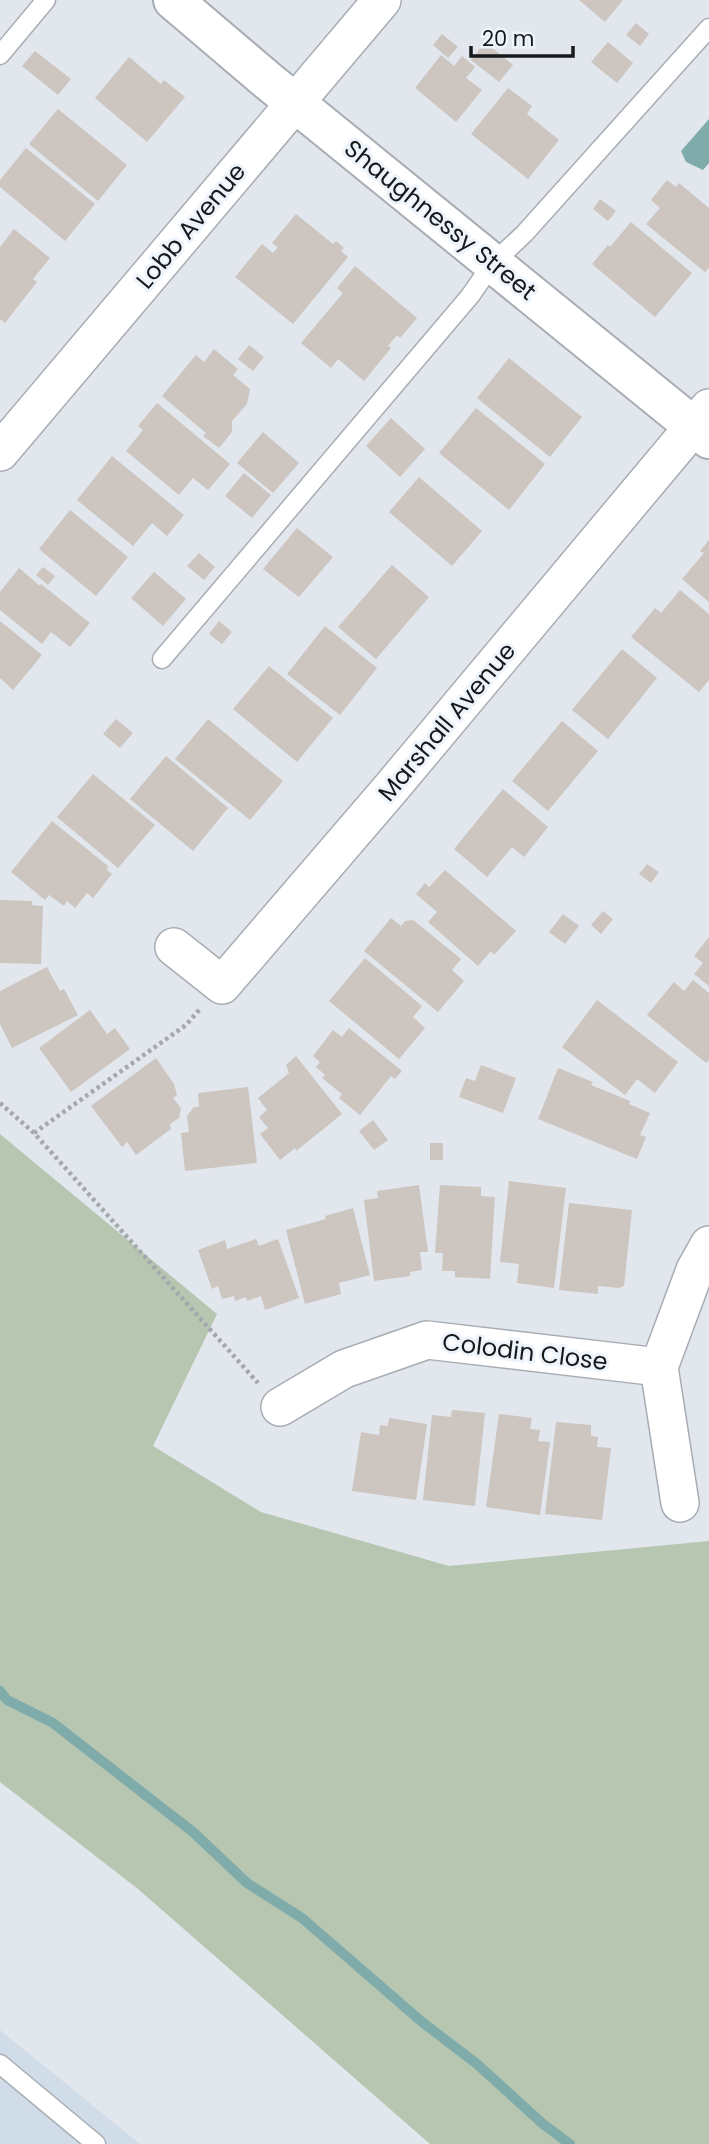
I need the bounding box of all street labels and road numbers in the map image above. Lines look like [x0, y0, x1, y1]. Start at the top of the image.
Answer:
street label: Shaughnessy Street [337, 132, 543, 307]
street label: Lobb Avenue [128, 156, 253, 296]
street label: Marshall Avenue [370, 635, 523, 808]
street label: Colodin Close [441, 1325, 610, 1378]

